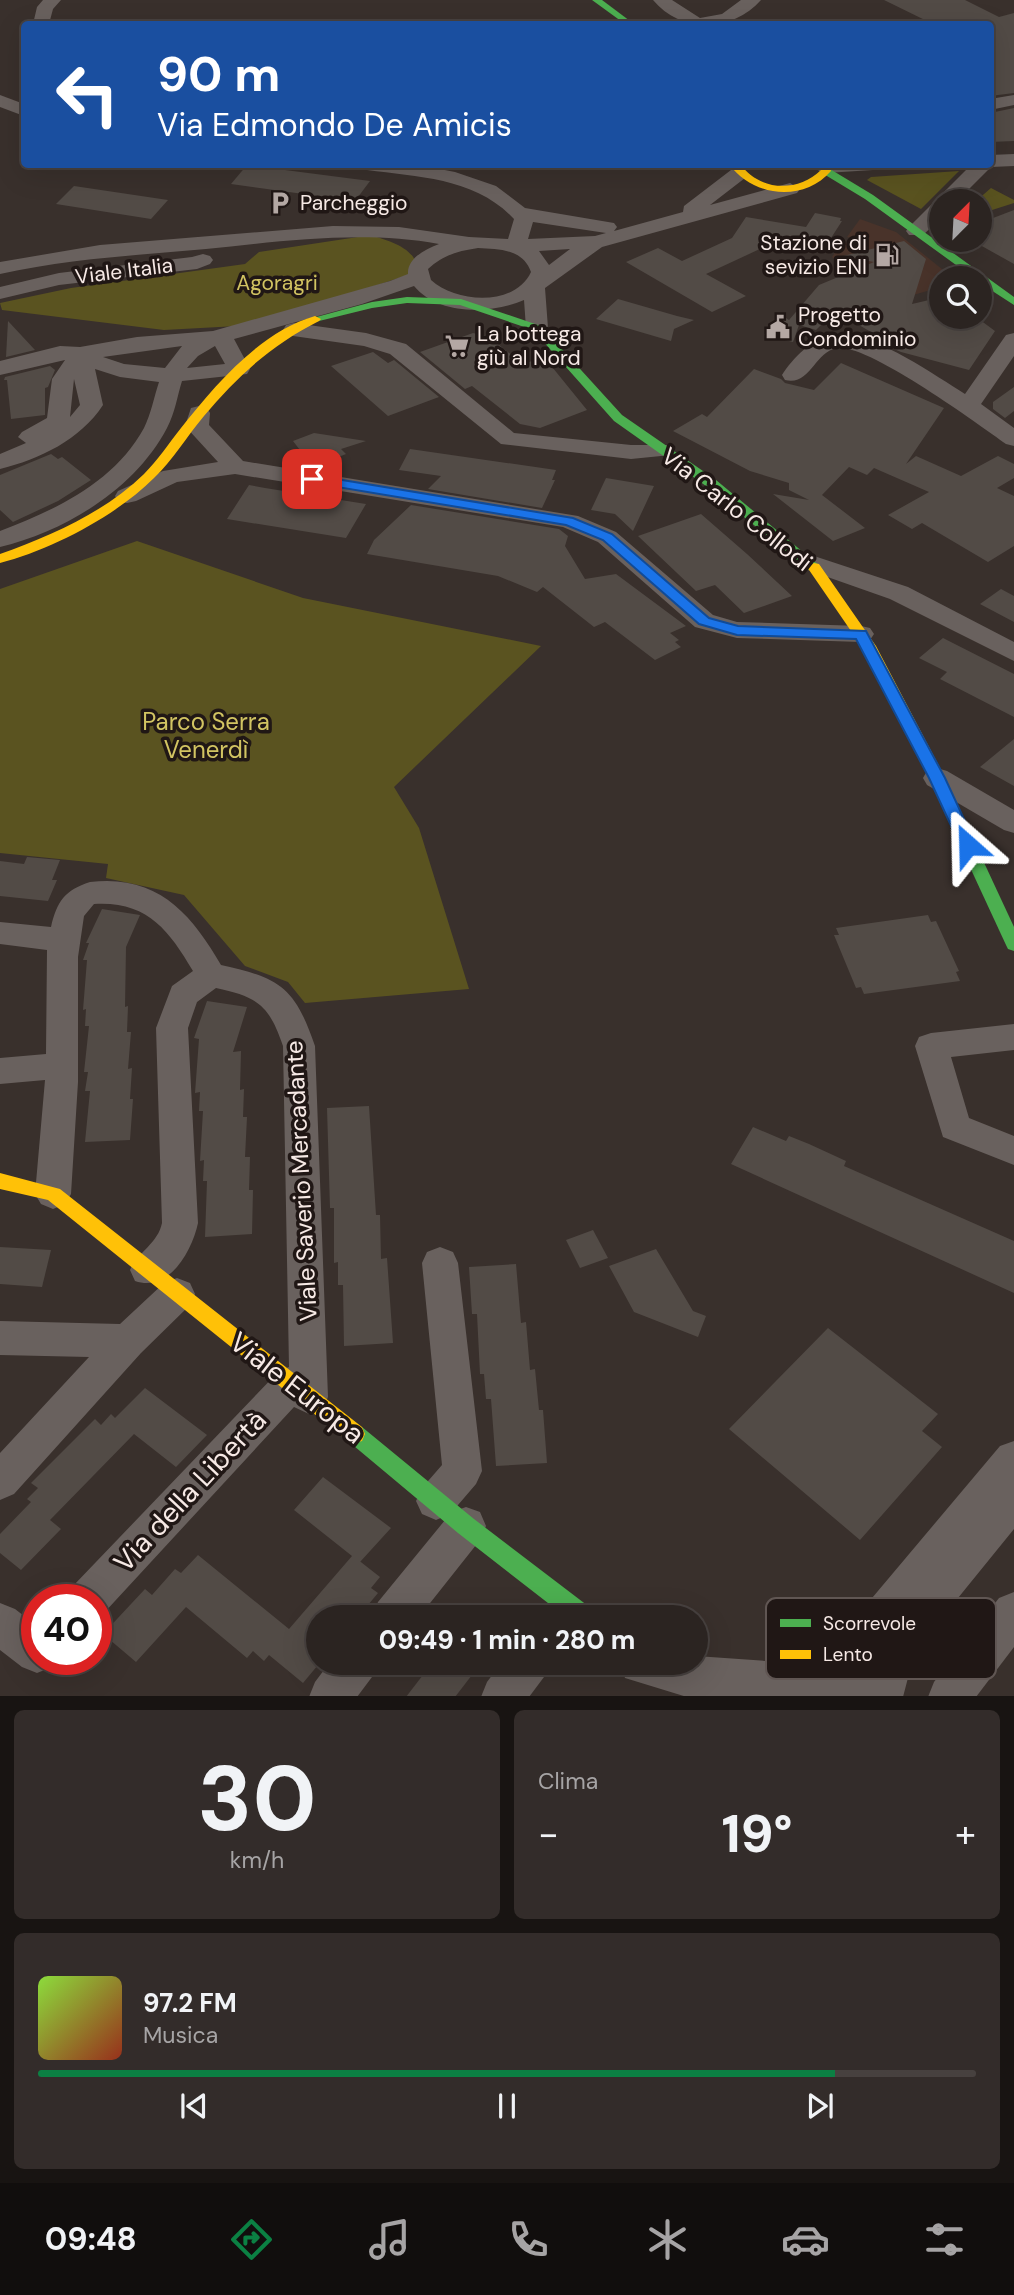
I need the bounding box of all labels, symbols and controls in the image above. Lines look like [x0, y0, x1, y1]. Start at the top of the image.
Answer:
text: 90 m [157, 42, 280, 106]
icon: left [42, 49, 133, 140]
text: Via Edmondo De Amicis [157, 104, 512, 146]
parking icon: Parcheggio [266, 189, 294, 217]
place label: Parcheggio [300, 189, 407, 217]
north arrow [929, 189, 992, 252]
map controls [929, 189, 992, 329]
place label: Stazione di sevizio ENI [760, 229, 867, 281]
fuel station icon: Stazione di sevizio ENI [873, 241, 901, 269]
street label: Viale Italia [73, 251, 175, 291]
button: search [929, 266, 992, 329]
park label: Agoragri [236, 269, 318, 297]
place label: Progetto Condominio [798, 301, 916, 353]
public building icon: Progetto Condominio [764, 313, 792, 341]
place label: La bottega giù al Nord [477, 320, 581, 372]
supermarket icon: La bottega giù al Nord [443, 332, 471, 360]
street label: Via Carlo Collodi [655, 440, 819, 578]
pin [282, 449, 342, 509]
icon: arrive [293, 460, 331, 498]
park label: Parco Serra Venerdì [142, 706, 270, 765]
position arrow [931, 808, 1005, 882]
street label: Viale Saverio Mercadante [278, 1040, 324, 1322]
street label: Viale Europa [222, 1324, 372, 1452]
street label: Via della Libertà [105, 1402, 275, 1580]
speed limit sign: 40 [21, 1584, 112, 1675]
legend [766, 1598, 996, 1679]
text: Scorrevole [823, 1611, 916, 1636]
text: 09:49 · 1 min · 280 m [379, 1623, 635, 1657]
text: Lento [823, 1642, 873, 1667]
text: 30 [198, 1740, 316, 1858]
text: Clima [538, 1766, 598, 1796]
text: 19° [721, 1800, 793, 1868]
text: − [538, 1809, 559, 1859]
text: + [955, 1809, 976, 1859]
text: km/h [230, 1845, 284, 1875]
text: 97.2 FM [143, 1986, 237, 2020]
text: Musica [143, 2020, 218, 2050]
icon: previous [175, 2087, 213, 2125]
icon: pause [488, 2087, 526, 2125]
icon: next [801, 2087, 839, 2125]
icon: directions [227, 2215, 276, 2264]
icon: music [365, 2215, 414, 2264]
icon: phone [504, 2215, 553, 2264]
icon: climate [643, 2215, 692, 2264]
icon: car [781, 2215, 830, 2264]
icon: filters [920, 2215, 969, 2264]
text: 09:48 [45, 2218, 137, 2260]

